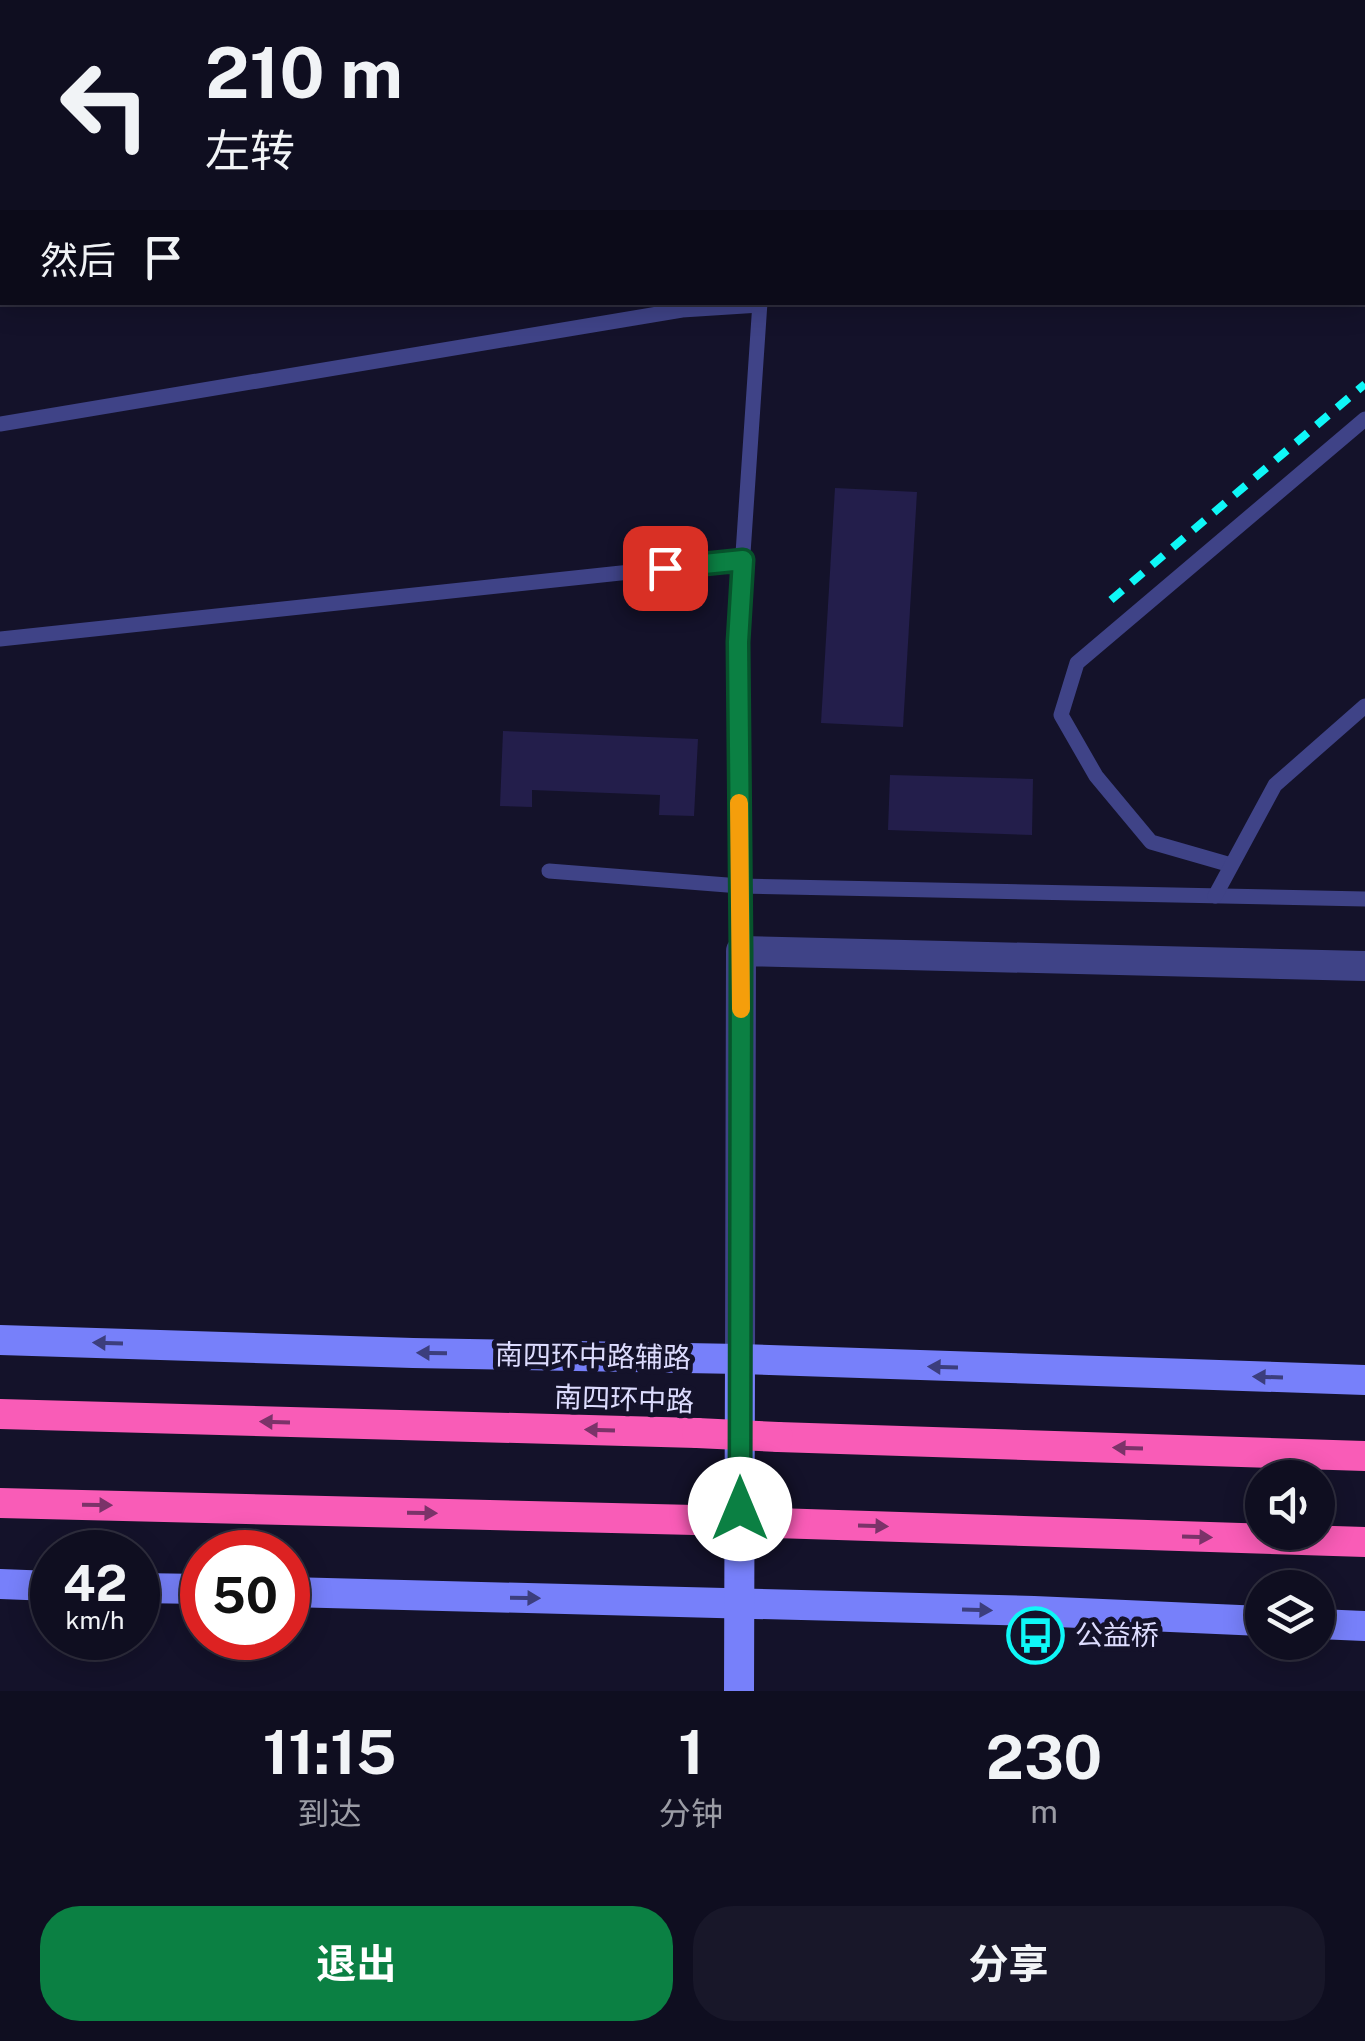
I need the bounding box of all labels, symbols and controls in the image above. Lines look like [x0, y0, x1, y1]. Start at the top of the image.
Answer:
text: 210 m [205, 31, 403, 114]
icon: left [40, 40, 170, 170]
text: 左转 [205, 124, 295, 177]
icon: arrive [136, 230, 191, 285]
text: 然后 [40, 238, 116, 283]
pin [623, 526, 708, 611]
icon: arrive [638, 541, 693, 596]
one-way arrow [91, 1335, 123, 1351]
street label: 南四环中路辅路 [495, 1337, 691, 1374]
one-way arrow [416, 1345, 448, 1361]
one-way arrow [926, 1358, 958, 1374]
one-way arrow [1251, 1369, 1283, 1385]
street label: 南四环中路 [553, 1380, 695, 1417]
one-way arrow [259, 1413, 291, 1429]
one-way arrow [583, 1422, 615, 1438]
one-way arrow [1111, 1440, 1143, 1456]
position arrow [688, 1457, 792, 1561]
map controls [1245, 1460, 1335, 1660]
button: sound [1245, 1460, 1335, 1550]
one-way arrow [82, 1497, 114, 1513]
one-way arrow [407, 1506, 439, 1522]
one-way arrow [857, 1519, 889, 1535]
one-way arrow [1182, 1529, 1214, 1545]
speed limit sign: 50 [180, 1530, 310, 1660]
text: 42 [63, 1553, 127, 1612]
button: layers [1245, 1570, 1335, 1660]
one-way arrow [509, 1590, 541, 1606]
one-way arrow [962, 1602, 994, 1618]
text: km/h [66, 1605, 124, 1635]
bus stop icon: 公益桥 [1006, 1605, 1066, 1665]
place label: 公益桥 [1075, 1618, 1159, 1651]
text: 11:15 [263, 1717, 396, 1788]
text: 1 [678, 1717, 704, 1788]
text: 230 [986, 1722, 1102, 1793]
text: m [1030, 1793, 1058, 1830]
text: 到达 [298, 1795, 362, 1832]
text: 分钟 [659, 1795, 723, 1832]
button: 退出 [40, 1906, 673, 2021]
button: 分享 [693, 1906, 1325, 2021]

